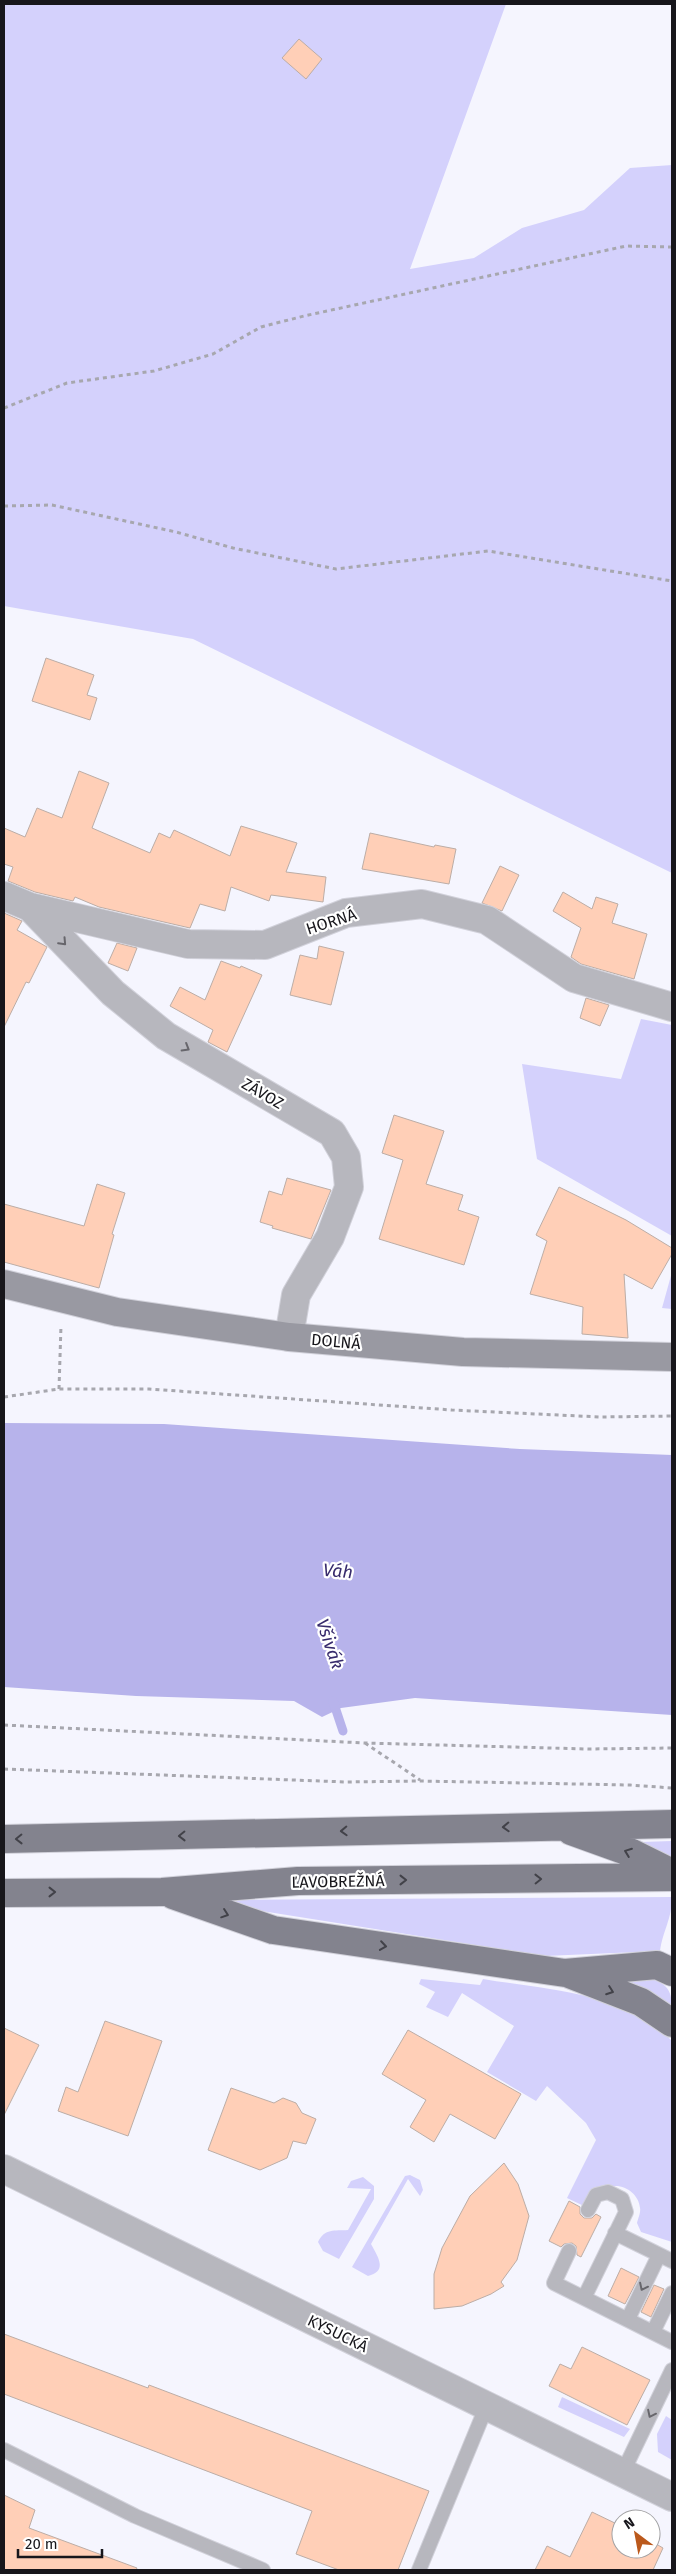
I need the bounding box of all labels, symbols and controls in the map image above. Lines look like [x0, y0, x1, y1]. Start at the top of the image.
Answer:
street label: HORNÁ [303, 903, 359, 939]
one-way arrow [57, 937, 66, 946]
one-way arrow [180, 1041, 189, 1051]
street label: ZÁVOZ [238, 1073, 288, 1113]
street label: DOLNÁ [310, 1329, 362, 1353]
water label: Váh [322, 1559, 354, 1583]
water label: Všivák [311, 1616, 349, 1672]
one-way arrow [502, 1822, 510, 1832]
one-way arrow [340, 1826, 348, 1837]
one-way arrow [177, 1830, 185, 1841]
one-way arrow [15, 1834, 22, 1844]
one-way arrow [624, 1848, 633, 1858]
street label: ĽAVOBREŽNÁ [291, 1870, 386, 1892]
one-way arrow [534, 1874, 542, 1884]
one-way arrow [400, 1875, 407, 1885]
one-way arrow [49, 1887, 57, 1898]
one-way arrow [220, 1908, 229, 1918]
one-way arrow [379, 1941, 388, 1951]
one-way arrow [605, 1985, 614, 1995]
one-way arrow [639, 2282, 650, 2291]
street label: KYSUCKÁ [305, 2310, 372, 2357]
one-way arrow [647, 2409, 657, 2418]
north arrow [611, 2509, 661, 2559]
text: N [621, 2514, 638, 2533]
scale bar [18, 2526, 101, 2558]
text: 20 m [25, 2535, 58, 2553]

